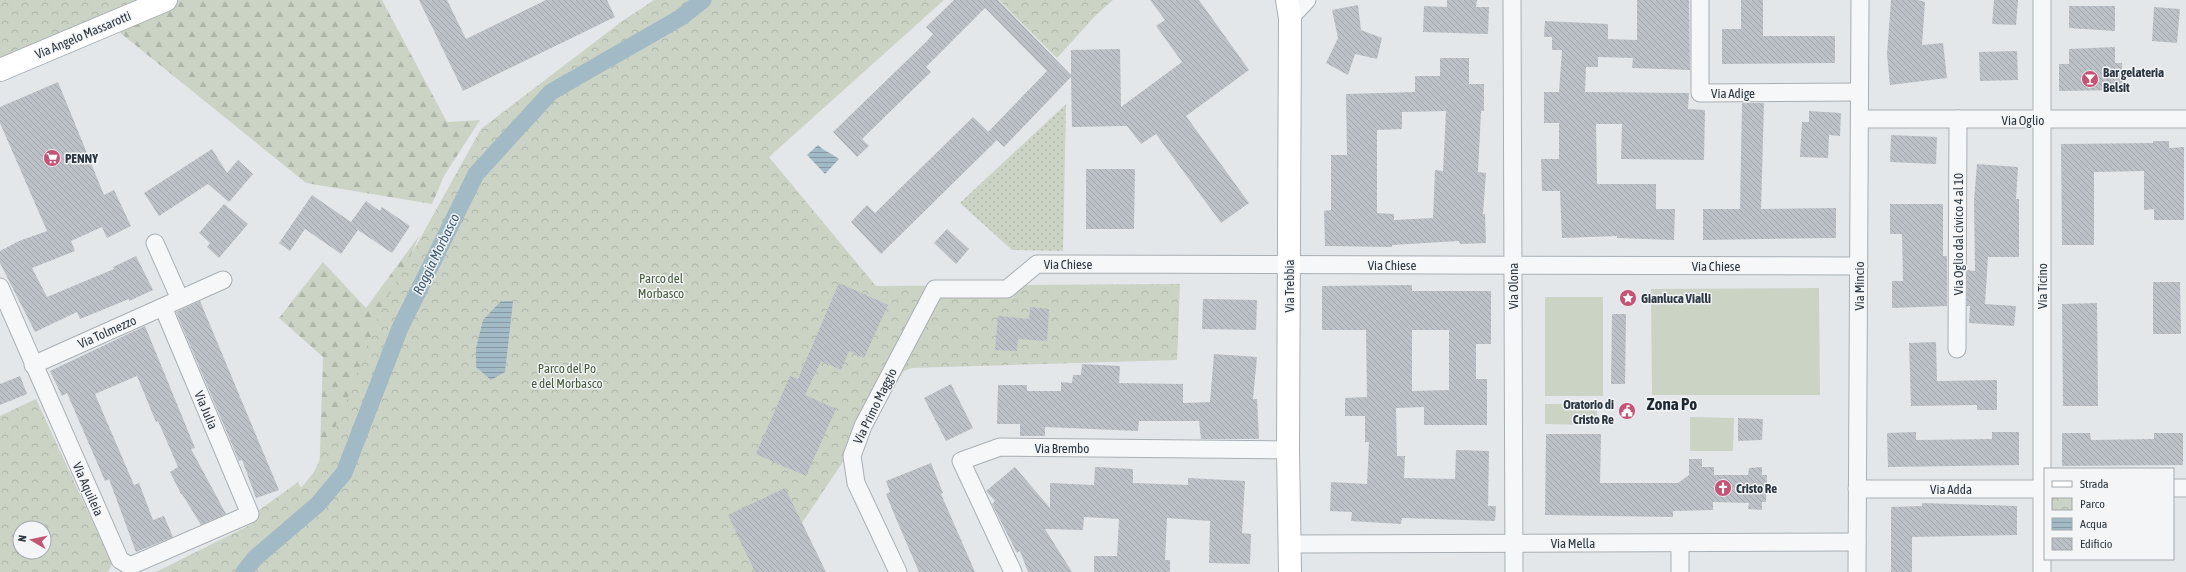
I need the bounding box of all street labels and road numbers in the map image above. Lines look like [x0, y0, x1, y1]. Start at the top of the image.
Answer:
street label: Via Angelo Massarotti [33, 8, 133, 62]
street label: Via Adige [1711, 86, 1755, 101]
street label: Via Oglio [2002, 113, 2044, 128]
street label: Via Oglio dal civico 4 al 10 [1951, 173, 1966, 295]
street label: Via Chiese [1044, 257, 1092, 272]
street label: Via Chiese [1368, 258, 1416, 273]
street label: Via Trebbia [1282, 259, 1297, 313]
street label: Via Chiese [1692, 259, 1740, 274]
street label: Via Mincio [1852, 261, 1867, 311]
street label: Via Olona [1506, 263, 1521, 309]
street label: Via Ticino [2035, 263, 2050, 309]
street label: Via Tolmezzo [76, 312, 138, 352]
street label: Via Primo Maggio [850, 366, 900, 446]
street label: Via Julia [191, 389, 221, 431]
street label: Via Brembo [1035, 441, 1089, 456]
street label: Via Aquileia [70, 460, 106, 518]
street label: Via Adda [1930, 482, 1972, 497]
street label: Via Mella [1551, 536, 1595, 551]

